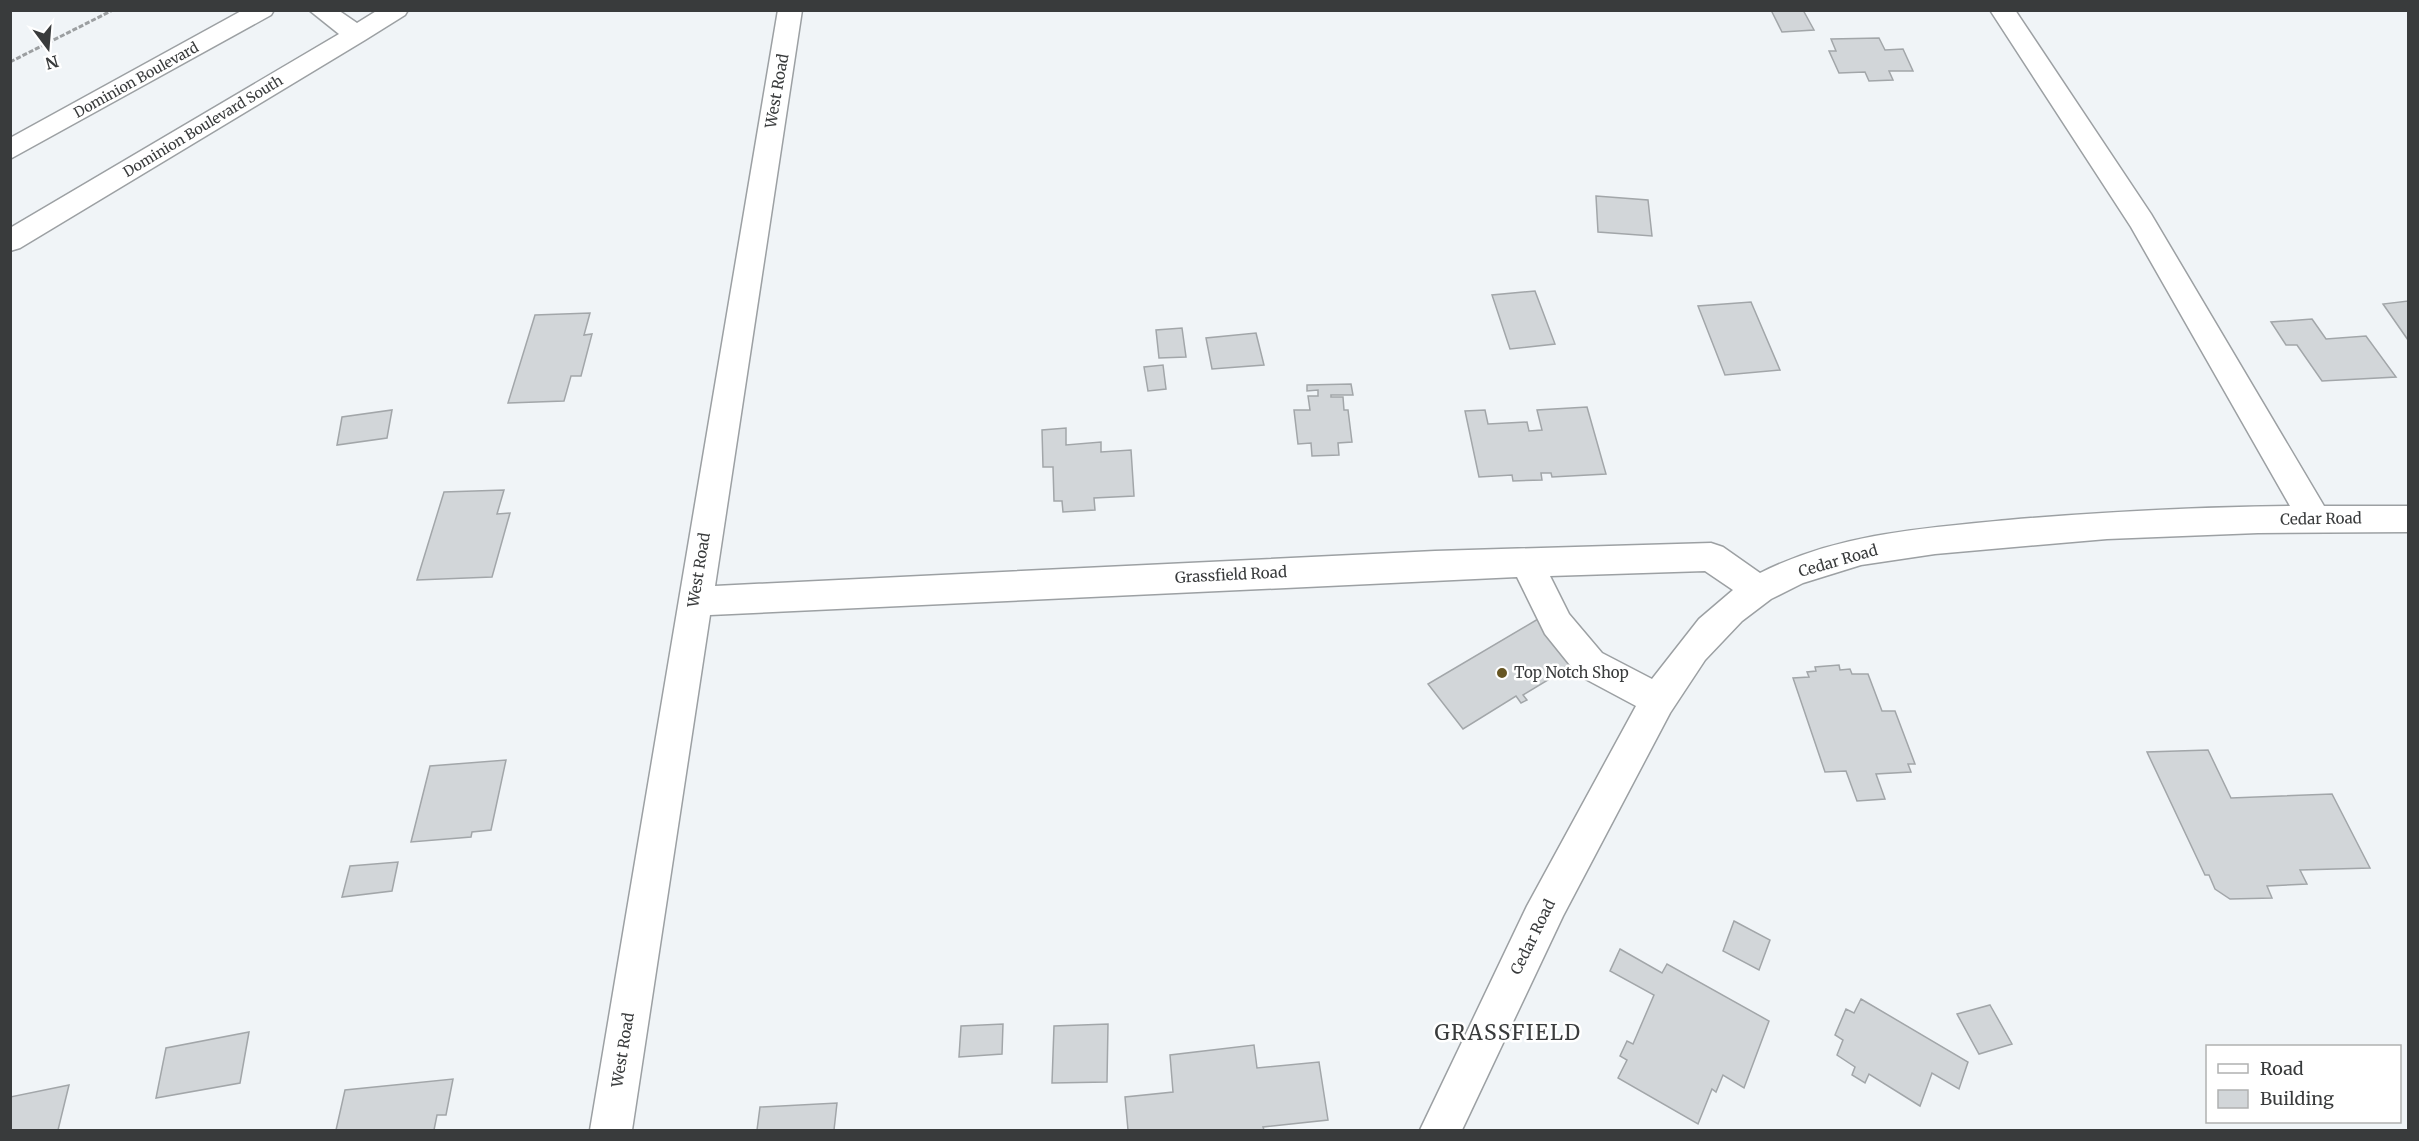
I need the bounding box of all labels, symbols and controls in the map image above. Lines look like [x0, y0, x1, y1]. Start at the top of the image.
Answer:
north arrow [18, 18, 78, 78]
street label: Dominion Boulevard [70, 38, 202, 122]
text: N [43, 51, 61, 74]
street label: West Road [760, 52, 792, 131]
street label: Dominion Boulevard South [120, 71, 286, 181]
street label: Cedar Road [2280, 508, 2362, 529]
street label: West Road [683, 531, 714, 610]
street label: Cedar Road [1796, 540, 1880, 581]
street label: Grassfield Road [1175, 562, 1287, 587]
place label: Top Notch Shop [1514, 663, 1629, 682]
marker: Top Notch Shop [1495, 666, 1509, 680]
street label: Cedar Road [1506, 896, 1559, 978]
street label: West Road [607, 1011, 638, 1090]
district label: GRASSFIELD [1434, 1019, 1582, 1046]
legend [2206, 1045, 2401, 1123]
text: Road [2260, 1057, 2304, 1080]
text: Building [2260, 1087, 2334, 1110]

